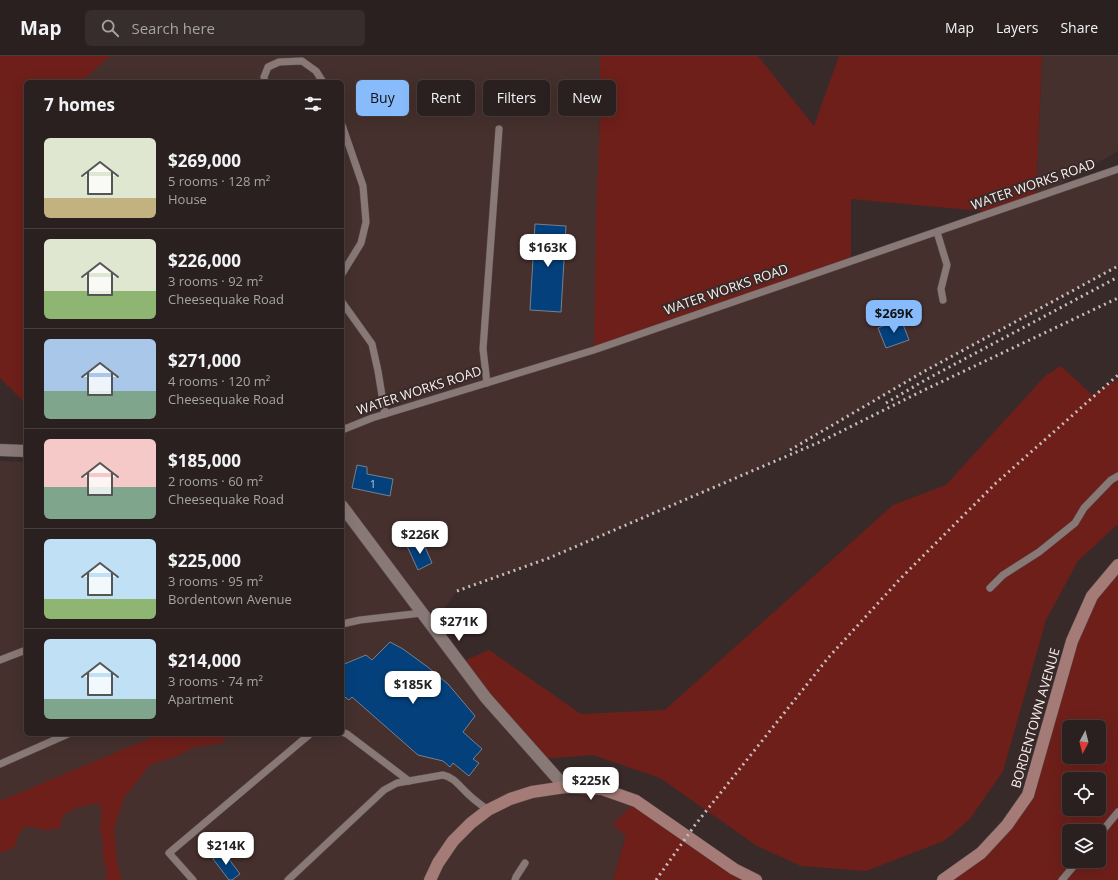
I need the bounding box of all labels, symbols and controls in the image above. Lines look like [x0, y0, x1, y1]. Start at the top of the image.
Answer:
search box [85, 10, 365, 46]
text: Map [20, 15, 61, 41]
icon: search [99, 17, 121, 39]
text: Search here [131, 18, 215, 38]
text: Map [945, 18, 974, 37]
text: Layers [996, 18, 1038, 37]
text: Share [1060, 18, 1098, 37]
chip: Buy [356, 80, 409, 116]
chip: Rent [417, 80, 475, 116]
chip: Filters [483, 80, 550, 116]
chip: New [558, 80, 616, 116]
text: 7 homes [44, 93, 115, 116]
icon: filters [302, 93, 324, 115]
text: $269,000 [168, 149, 241, 172]
icon: home [76, 154, 124, 202]
street label: WATER WORKS ROAD [968, 154, 1098, 214]
text: 5 rooms · 128 m² [168, 172, 270, 190]
text: House [168, 190, 207, 208]
pin: $163K [520, 234, 576, 268]
text: $163K [529, 238, 567, 256]
text: $226,000 [168, 249, 241, 272]
icon: home [76, 255, 124, 303]
street label: WATER WORKS ROAD [661, 259, 791, 319]
text: 3 rooms · 92 m² [168, 272, 263, 290]
text: Cheesequake Road [168, 290, 284, 308]
pin: $269K [866, 300, 922, 334]
text: $269K [875, 304, 913, 322]
text: $271,000 [168, 349, 241, 372]
icon: home [76, 355, 124, 403]
street label: WATER WORKS ROAD [354, 361, 484, 419]
text: 4 rooms · 120 m² [168, 372, 270, 390]
text: Cheesequake Road [168, 390, 284, 408]
text: $185,000 [168, 449, 241, 472]
icon: home [76, 455, 124, 503]
text: 2 rooms · 60 m² [168, 472, 263, 490]
house number: 1 [370, 476, 376, 491]
text: Cheesequake Road [168, 490, 284, 508]
pin: $226K [392, 521, 448, 555]
text: $226K [401, 525, 439, 543]
text: $225,000 [168, 549, 241, 572]
icon: home [76, 555, 124, 603]
text: 3 rooms · 95 m² [168, 572, 263, 590]
text: Bordentown Avenue [168, 590, 292, 608]
pin: $271K [431, 608, 487, 642]
text: $271K [440, 612, 478, 630]
street label: BORDENTOWN AVENUE [1006, 646, 1064, 790]
text: $214,000 [168, 649, 241, 672]
icon: home [76, 655, 124, 703]
pin: $185K [385, 671, 441, 705]
text: 3 rooms · 74 m² [168, 672, 263, 690]
text: $185K [394, 675, 432, 693]
text: Apartment [168, 690, 233, 708]
north arrow [1062, 720, 1106, 764]
map controls [1062, 720, 1106, 868]
pin: $225K [563, 767, 619, 801]
text: $225K [572, 771, 610, 789]
button: locate [1062, 772, 1106, 816]
button: layers [1062, 824, 1106, 868]
pin: $214K [198, 832, 254, 866]
text: $214K [207, 836, 245, 854]

